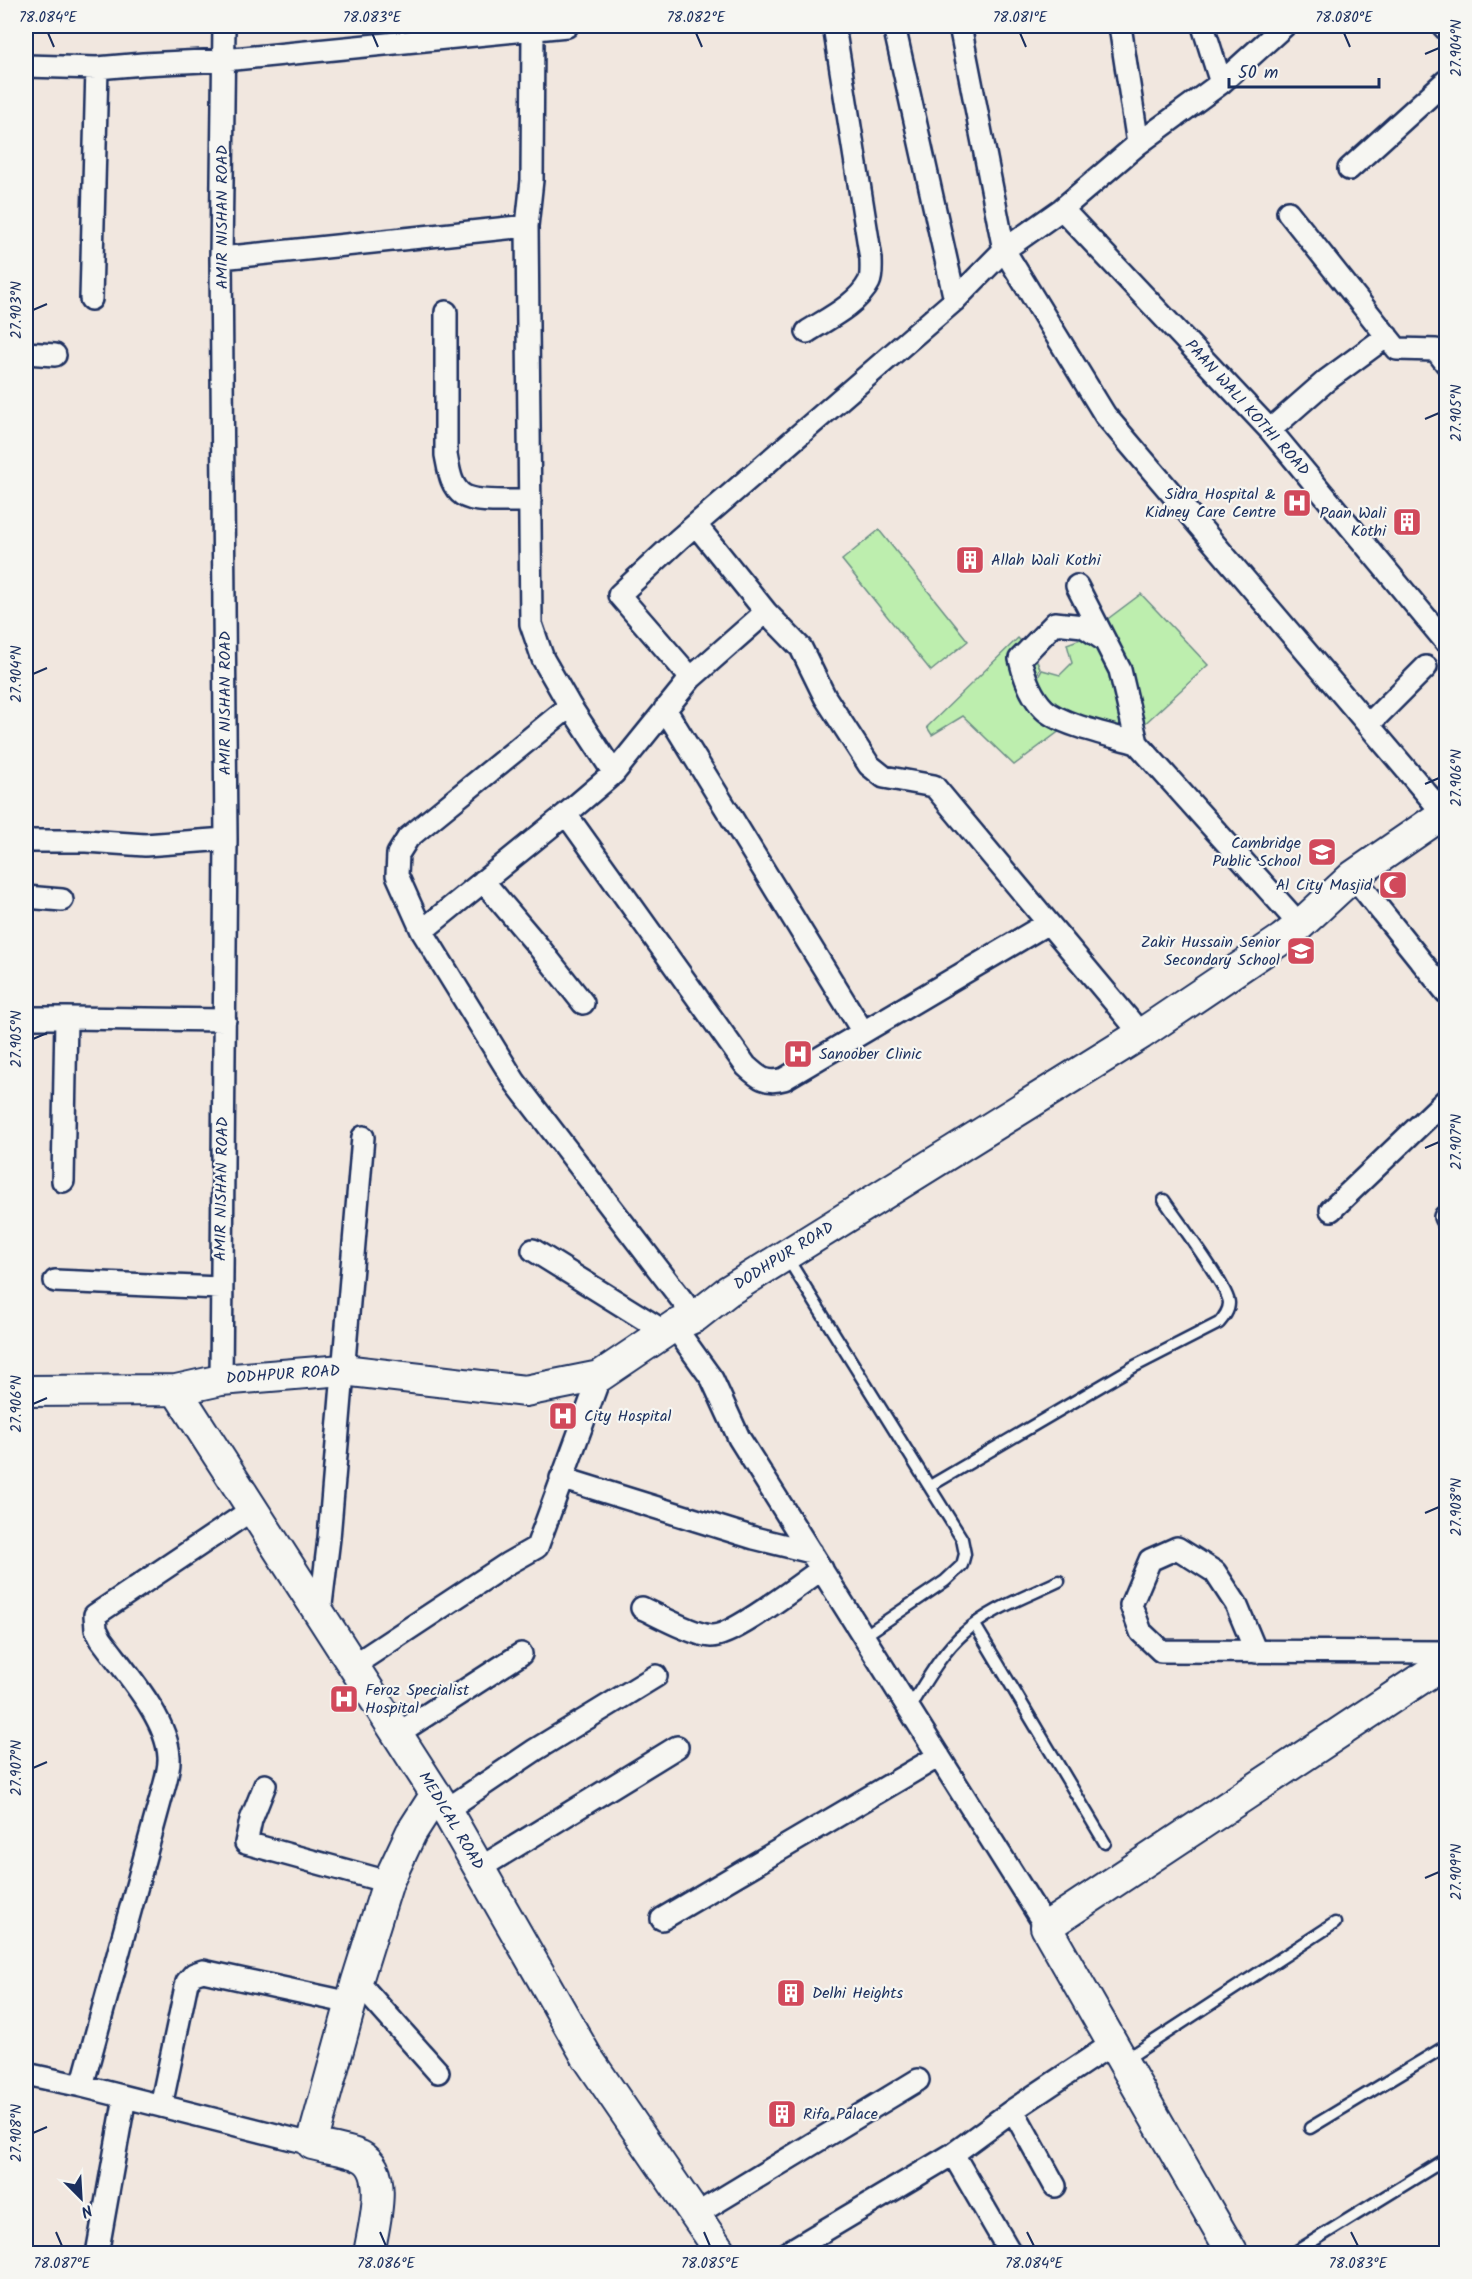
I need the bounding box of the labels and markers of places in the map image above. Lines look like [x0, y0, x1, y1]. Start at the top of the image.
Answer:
place label: Sidra Hospital & Kidney Care Centre [1145, 482, 1276, 525]
hospital icon: Sidra Hospital & Kidney Care Centre [1281, 487, 1313, 519]
place label: Paan Wali Kothi [1320, 501, 1387, 544]
building icon: Paan Wali Kothi [1391, 506, 1423, 538]
building icon: Allah Wali Kothi [954, 544, 986, 576]
place label: Allah Wali Kothi [991, 548, 1102, 573]
place label: Cambridge Public School [1212, 831, 1301, 874]
school or university icon: Cambridge Public School [1306, 836, 1338, 868]
mosque icon: Al City Masjid [1377, 869, 1409, 901]
place label: Al City Masjid [1276, 873, 1373, 898]
place label: Zakir Hussain Senior Secondary School [1141, 930, 1282, 973]
school or university icon: Zakir Hussain Senior Secondary School [1285, 935, 1317, 967]
hospital icon: Sanoober Clinic [782, 1038, 814, 1070]
place label: Sanoober Clinic [819, 1042, 922, 1067]
hospital icon: City Hospital [547, 1400, 579, 1432]
place label: City Hospital [584, 1404, 671, 1429]
place label: Feroz Specialist Hospital [365, 1678, 470, 1721]
hospital icon: Feroz Specialist Hospital [328, 1683, 360, 1715]
building icon: Delhi Heights [775, 1977, 807, 2009]
place label: Delhi Heights [812, 1981, 903, 2006]
building icon: Rifa Palace [766, 2098, 798, 2130]
place label: Rifa Palace [803, 2102, 878, 2127]

